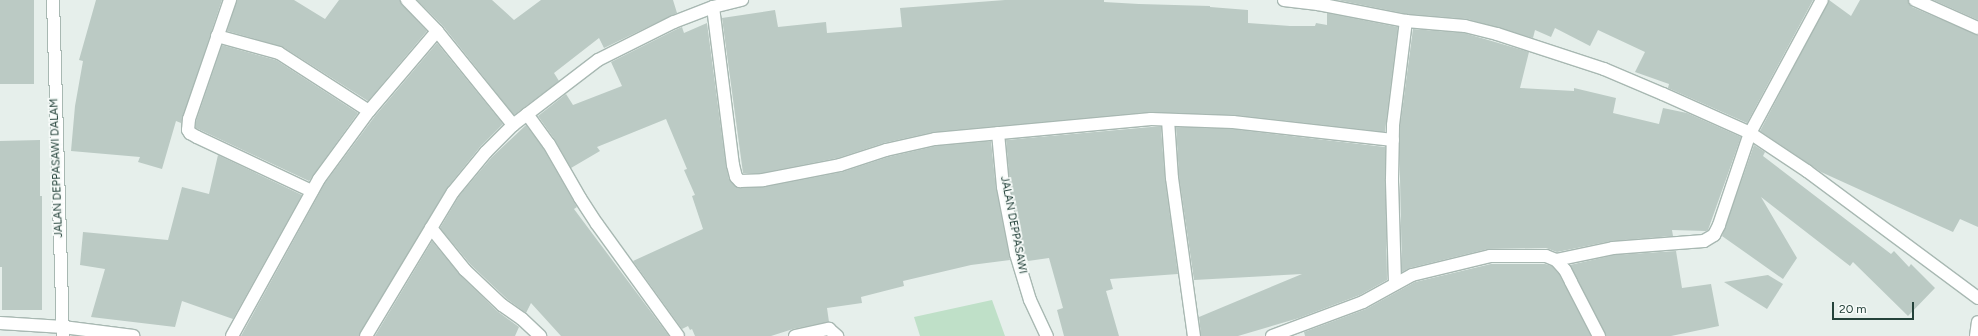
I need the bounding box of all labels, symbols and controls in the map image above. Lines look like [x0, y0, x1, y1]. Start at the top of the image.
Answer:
street label: JALAN DEPPASAWI DALAM [48, 98, 66, 238]
street label: JALAN DEPPASAWI [997, 175, 1029, 275]
scale bar [1834, 294, 1916, 320]
text: 20 m [1839, 302, 1867, 316]

